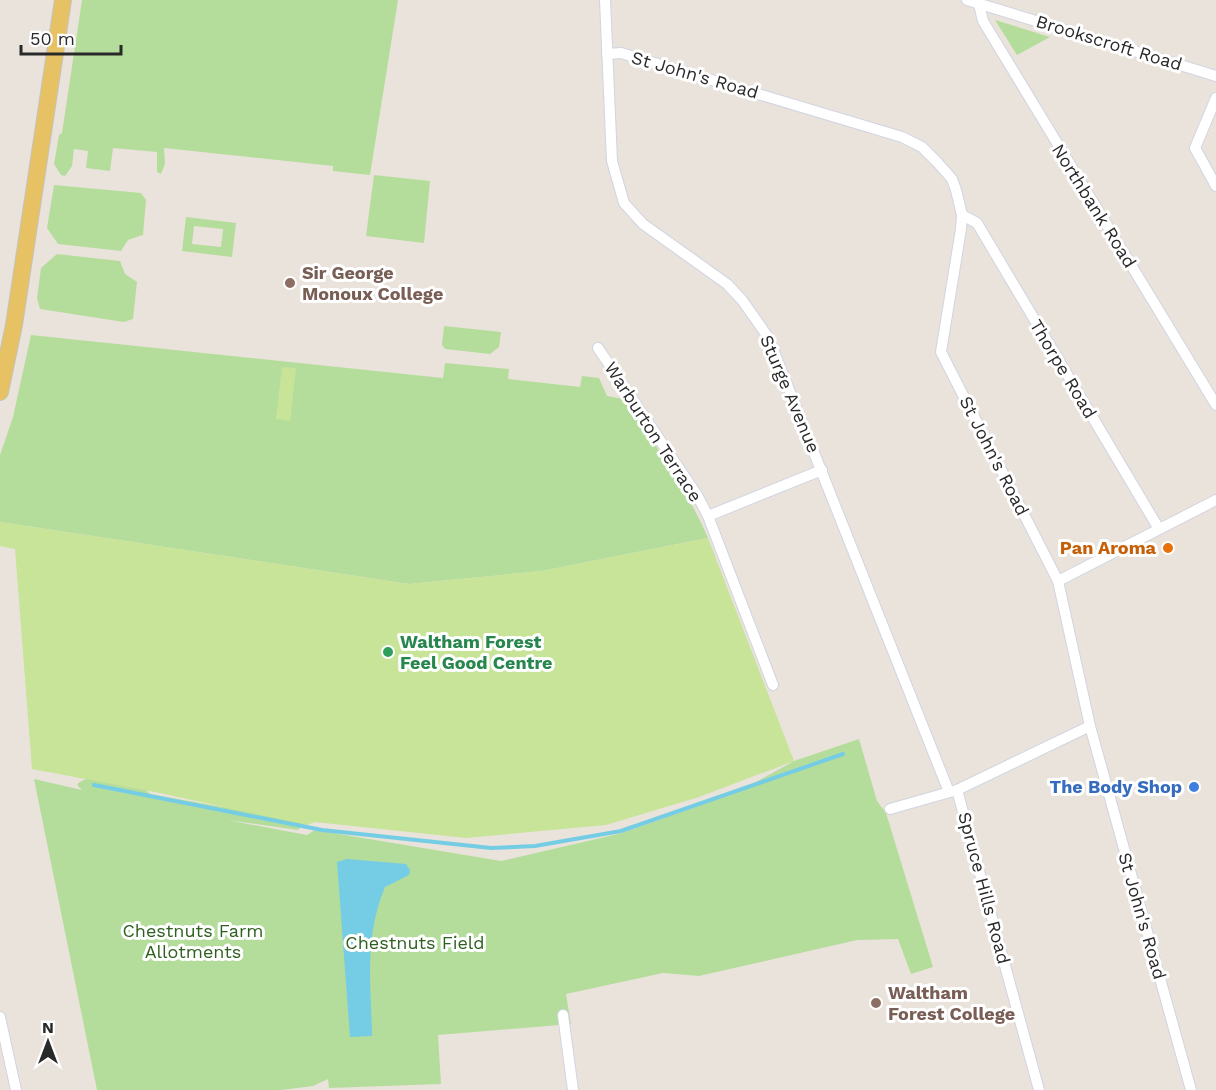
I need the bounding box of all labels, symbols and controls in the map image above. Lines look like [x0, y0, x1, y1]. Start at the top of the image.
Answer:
street label: Brookscroft Road [1034, 10, 1185, 75]
scale bar [21, 18, 122, 56]
text: 50 m [30, 28, 75, 49]
street label: St John's Road [629, 46, 761, 103]
street label: Northbank Road [1048, 140, 1141, 271]
place label: Sir George Monoux College [302, 262, 443, 304]
marker: Sir George Monoux College [283, 276, 297, 290]
street label: Thorpe Road [1026, 316, 1101, 422]
street label: Sturge Avenue [756, 332, 825, 456]
street label: Warburton Terrace [600, 358, 707, 506]
street label: St John's Road [955, 393, 1034, 519]
place label: Pan Aroma [1060, 537, 1157, 558]
marker: Pan Aroma [1161, 541, 1175, 555]
place label: Waltham Forest Feel Good Centre [400, 631, 552, 673]
marker: Waltham Forest Feel Good Centre [381, 645, 395, 659]
place label: The Body Shop [1050, 776, 1182, 797]
marker: The Body Shop [1187, 780, 1201, 794]
street label: Spruce Hills Road [954, 810, 1015, 966]
street label: St John's Road [1114, 850, 1171, 982]
park label: Chestnuts Farm Allotments [122, 920, 264, 962]
park label: Chestnuts Field [345, 932, 485, 953]
place label: Waltham Forest College [888, 982, 1015, 1024]
marker: Waltham Forest College [869, 996, 883, 1010]
north arrow [18, 1012, 78, 1072]
text: N [42, 1018, 54, 1037]

